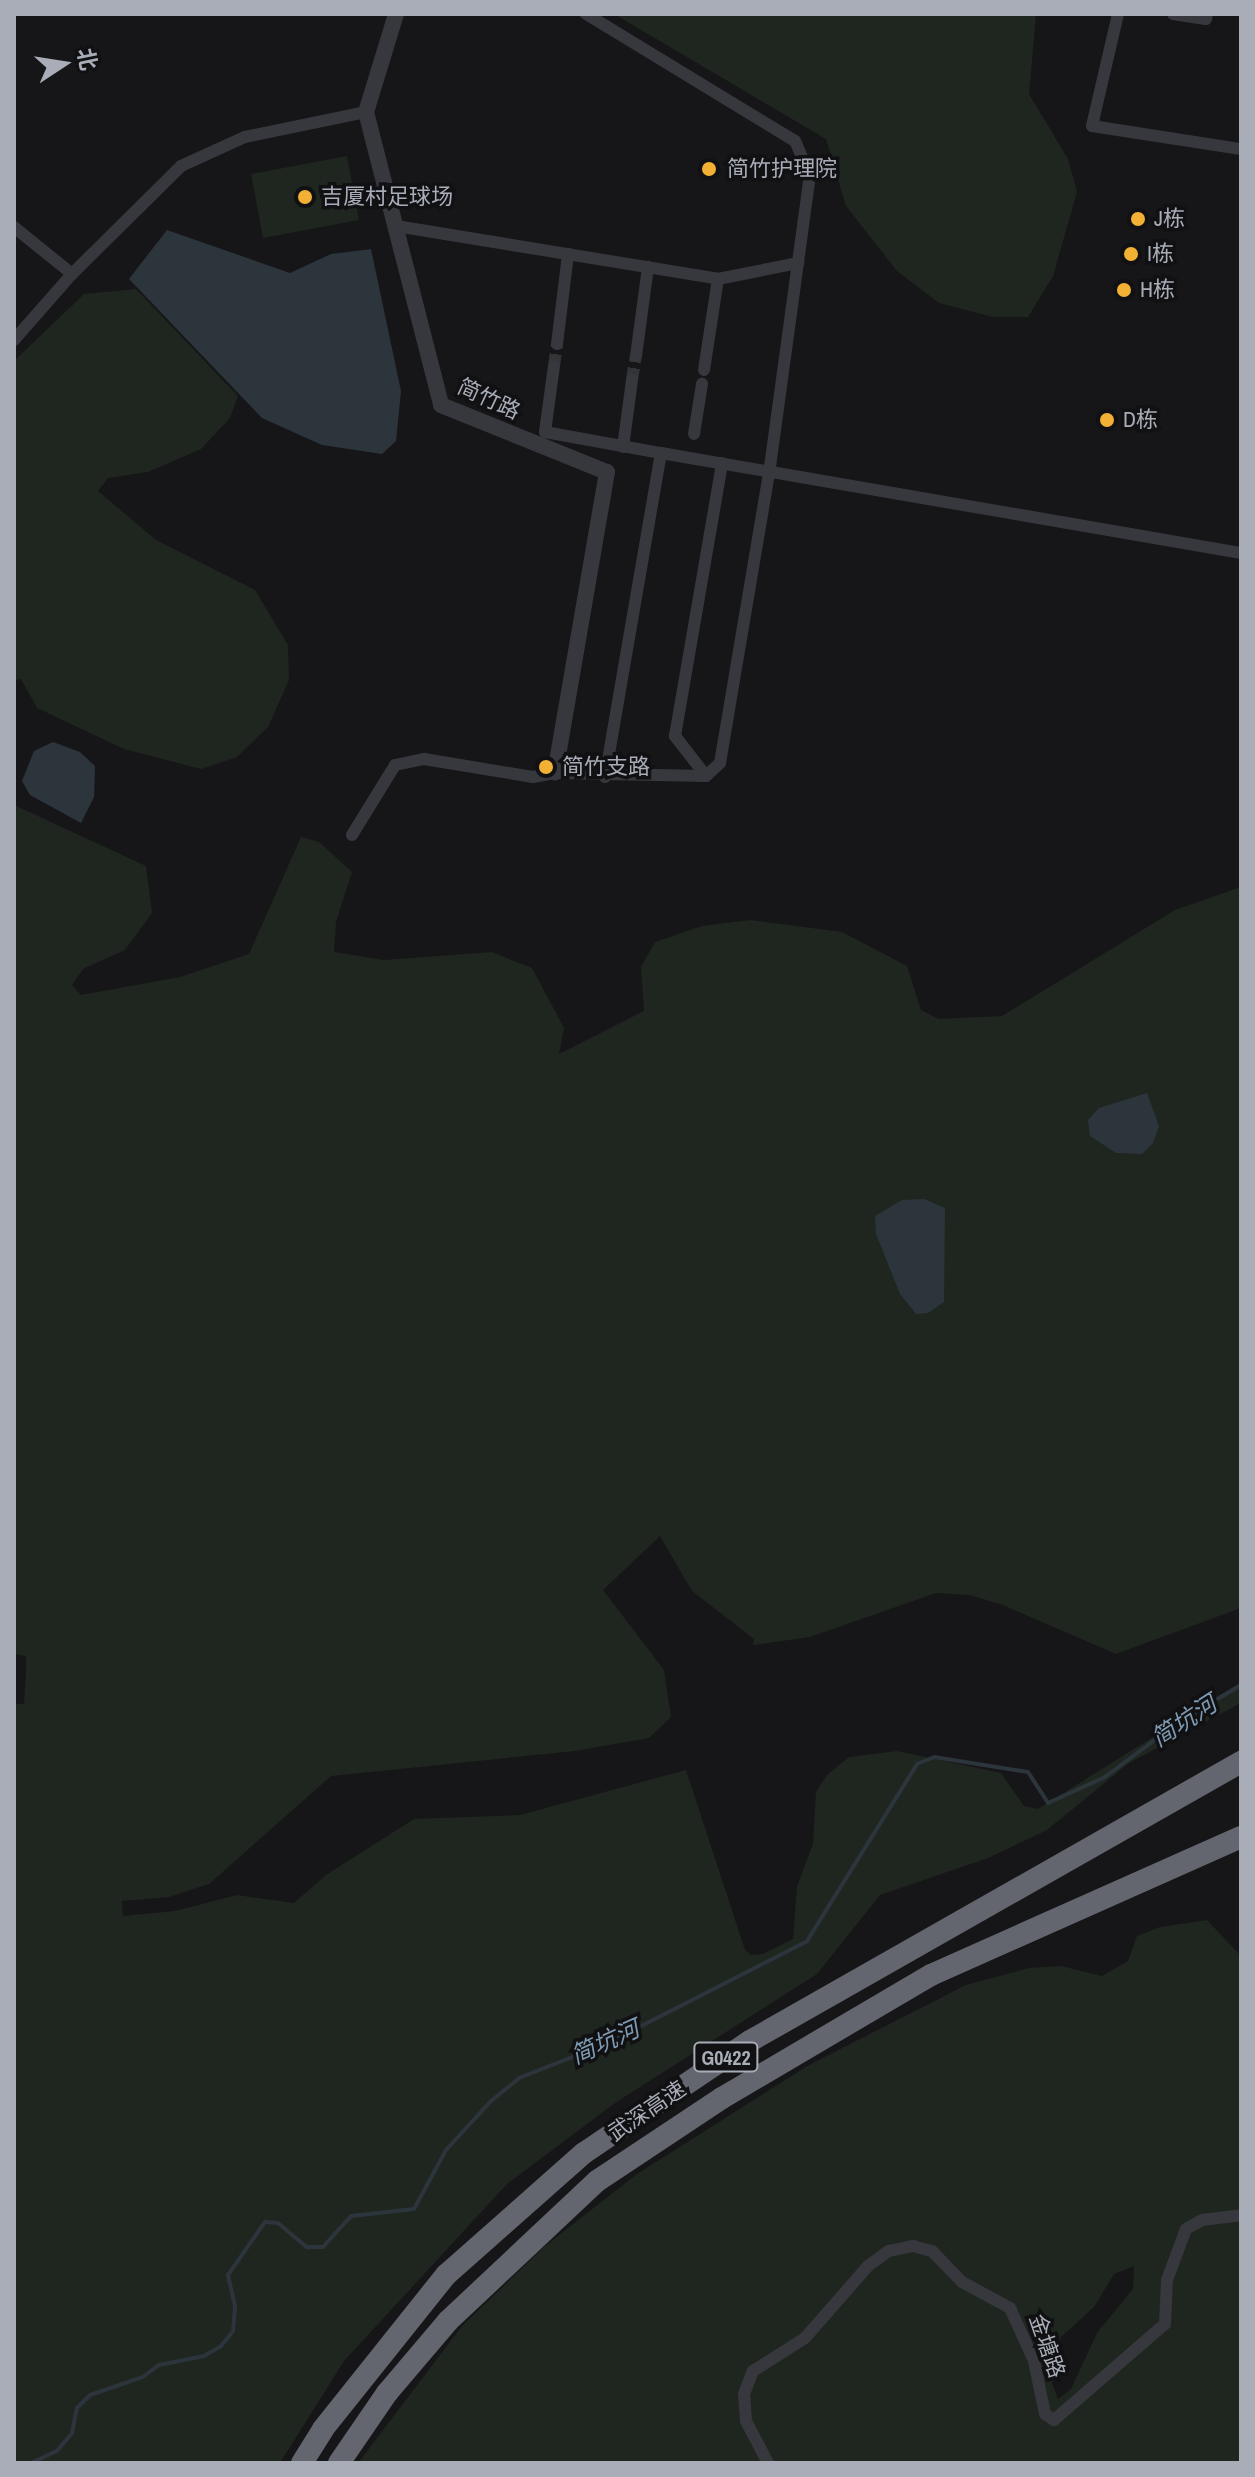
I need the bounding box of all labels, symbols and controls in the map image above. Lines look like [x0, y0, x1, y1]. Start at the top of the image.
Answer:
north arrow [24, 24, 104, 104]
text: 北 [71, 45, 104, 73]
place label: 简竹护理院 [727, 156, 837, 182]
marker: 简竹护理院 [698, 158, 720, 180]
place label: 吉厦村足球场 [321, 184, 453, 210]
marker: 吉厦村足球场 [296, 188, 314, 206]
place label: J栋 [1154, 206, 1185, 232]
marker: J栋 [1129, 210, 1147, 228]
place label: I栋 [1147, 241, 1174, 267]
marker: I栋 [1122, 245, 1140, 263]
place label: H栋 [1140, 277, 1175, 303]
marker: H栋 [1115, 281, 1133, 299]
street label: 简竹路 [454, 373, 524, 425]
place label: D栋 [1123, 407, 1158, 433]
marker: D栋 [1098, 411, 1116, 429]
place label: 简竹支路 [562, 754, 650, 780]
marker: 简竹支路 [537, 758, 555, 776]
water label: 简坑河 [1146, 1689, 1222, 1753]
water label: 简坑河 [566, 2014, 644, 2070]
road number: G0422 [692, 2041, 760, 2073]
street label: 武深高速 [603, 2075, 691, 2147]
street label: 金塘路 [1024, 2311, 1070, 2381]

